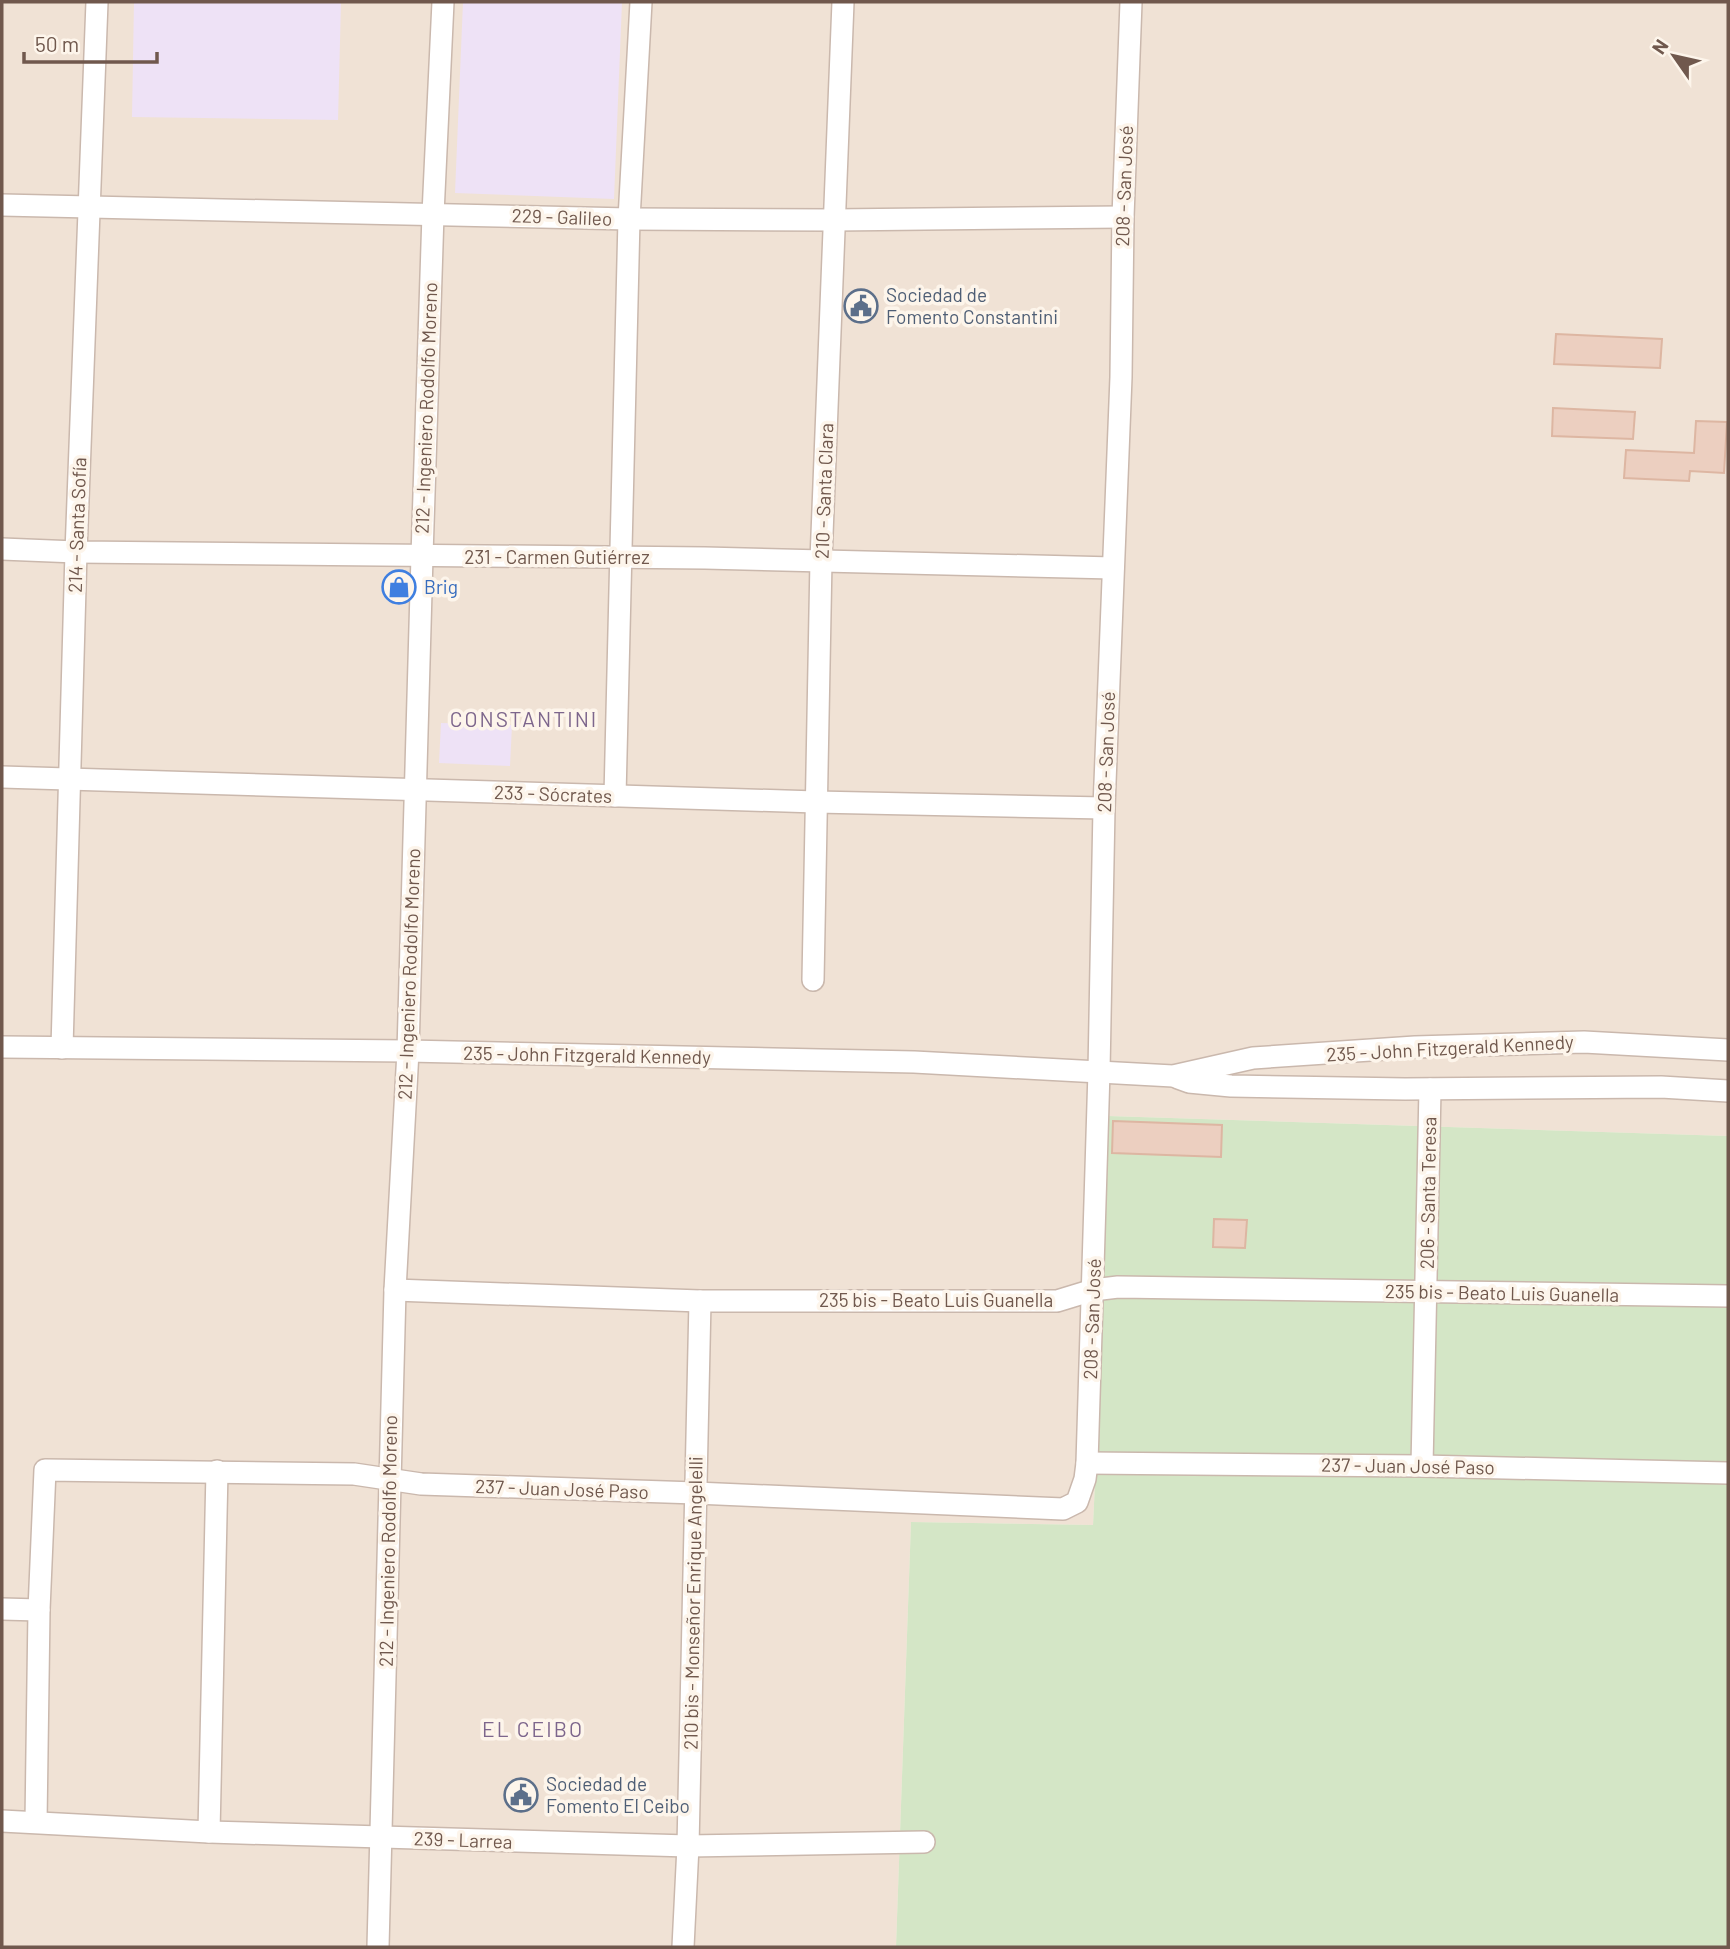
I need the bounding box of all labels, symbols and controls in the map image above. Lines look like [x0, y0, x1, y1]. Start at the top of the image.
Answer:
scale bar [24, 21, 158, 65]
north arrow [1639, 21, 1709, 91]
text: 50 m [35, 31, 79, 56]
text: N [1646, 35, 1673, 58]
street label: 208 - San José [1110, 125, 1137, 247]
street label: 229 - Galileo [511, 203, 613, 230]
street label: 212 - Ingeniero Rodolfo Moreno [410, 282, 441, 534]
place label: Sociedad de Fomento Constantini [886, 283, 1058, 328]
public building icon: Sociedad de Fomento Constantini [842, 287, 880, 325]
street label: 210 - Santa Clara [810, 423, 837, 559]
street label: 214 - Santa Sofía [63, 457, 90, 593]
street label: 231 - Carmen Gutiérrez [464, 545, 650, 568]
shop icon: Brig [380, 568, 418, 606]
place label: Brig [424, 575, 458, 598]
street label: 208 - San José [1092, 691, 1119, 813]
district label: CONSTANTINI [450, 706, 598, 731]
street label: 233 - Sócrates [494, 780, 612, 807]
street label: 212 - Ingeniero Rodolfo Moreno [393, 848, 424, 1100]
street label: 235 - John Fitzgerald Kennedy [1326, 1030, 1575, 1065]
street label: 235 - John Fitzgerald Kennedy [463, 1041, 711, 1068]
street label: 206 - Santa Teresa [1415, 1117, 1440, 1269]
street label: 208 - San José [1078, 1258, 1105, 1380]
street label: 235 bis - Beato Luis Guanella [1385, 1279, 1619, 1306]
street label: 235 bis - Beato Luis Guanella [819, 1288, 1053, 1311]
street label: 212 - Ingeniero Rodolfo Moreno [374, 1415, 401, 1667]
street label: 237 - Juan José Paso [1321, 1452, 1495, 1479]
street label: 210 bis - Monseñor Enrique Angelelli [678, 1456, 707, 1750]
street label: 237 - Juan José Paso [475, 1474, 649, 1503]
district label: EL CEIBO [482, 1716, 584, 1741]
place label: Sociedad de Fomento El Ceibo [546, 1772, 690, 1817]
public building icon: Sociedad de Fomento El Ceibo [502, 1776, 540, 1814]
street label: 239 - Larrea [413, 1826, 513, 1853]

